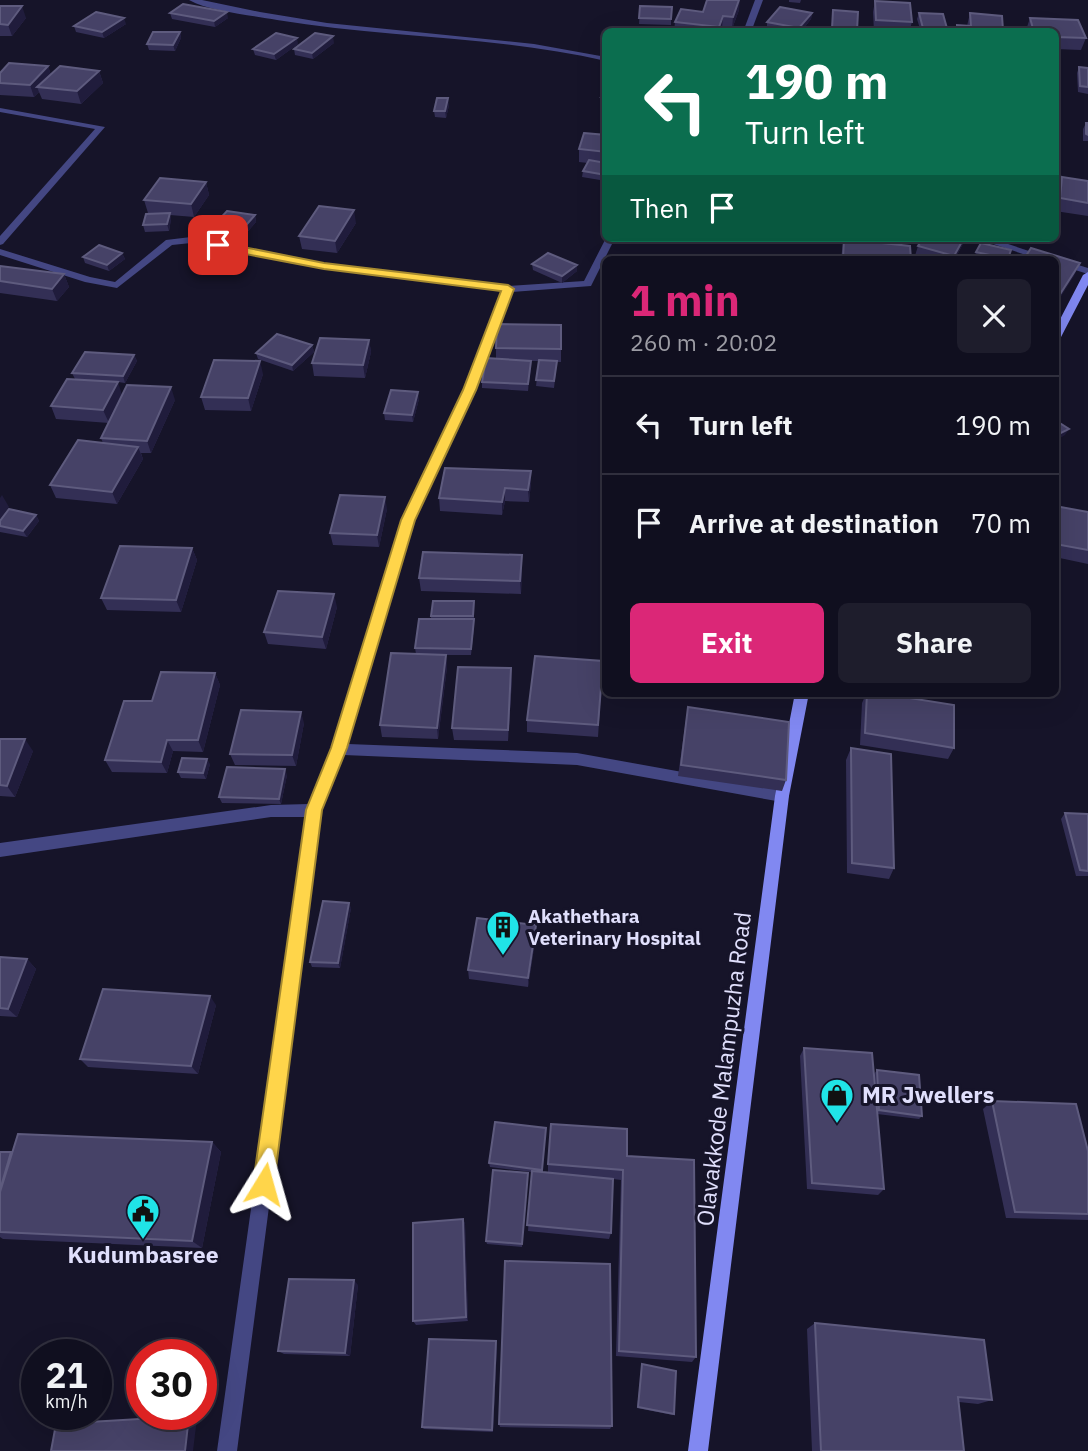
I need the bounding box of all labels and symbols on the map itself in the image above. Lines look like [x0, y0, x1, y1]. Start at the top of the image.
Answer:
pin [188, 215, 248, 275]
place label: Akathethara Veterinary Hospital [528, 904, 701, 950]
building icon: Akathethara Veterinary Hospital [484, 908, 522, 957]
street label: Olavakkode Malampuzha Road [689, 910, 757, 1228]
shop icon: MR Jwellers [818, 1076, 856, 1125]
place label: MR Jwellers [862, 1079, 994, 1109]
position arrow [227, 1147, 301, 1221]
public building icon: Kudumbasree [124, 1192, 162, 1241]
place label: Kudumbasree [67, 1239, 219, 1269]
speed limit sign: 30 [126, 1339, 217, 1430]

